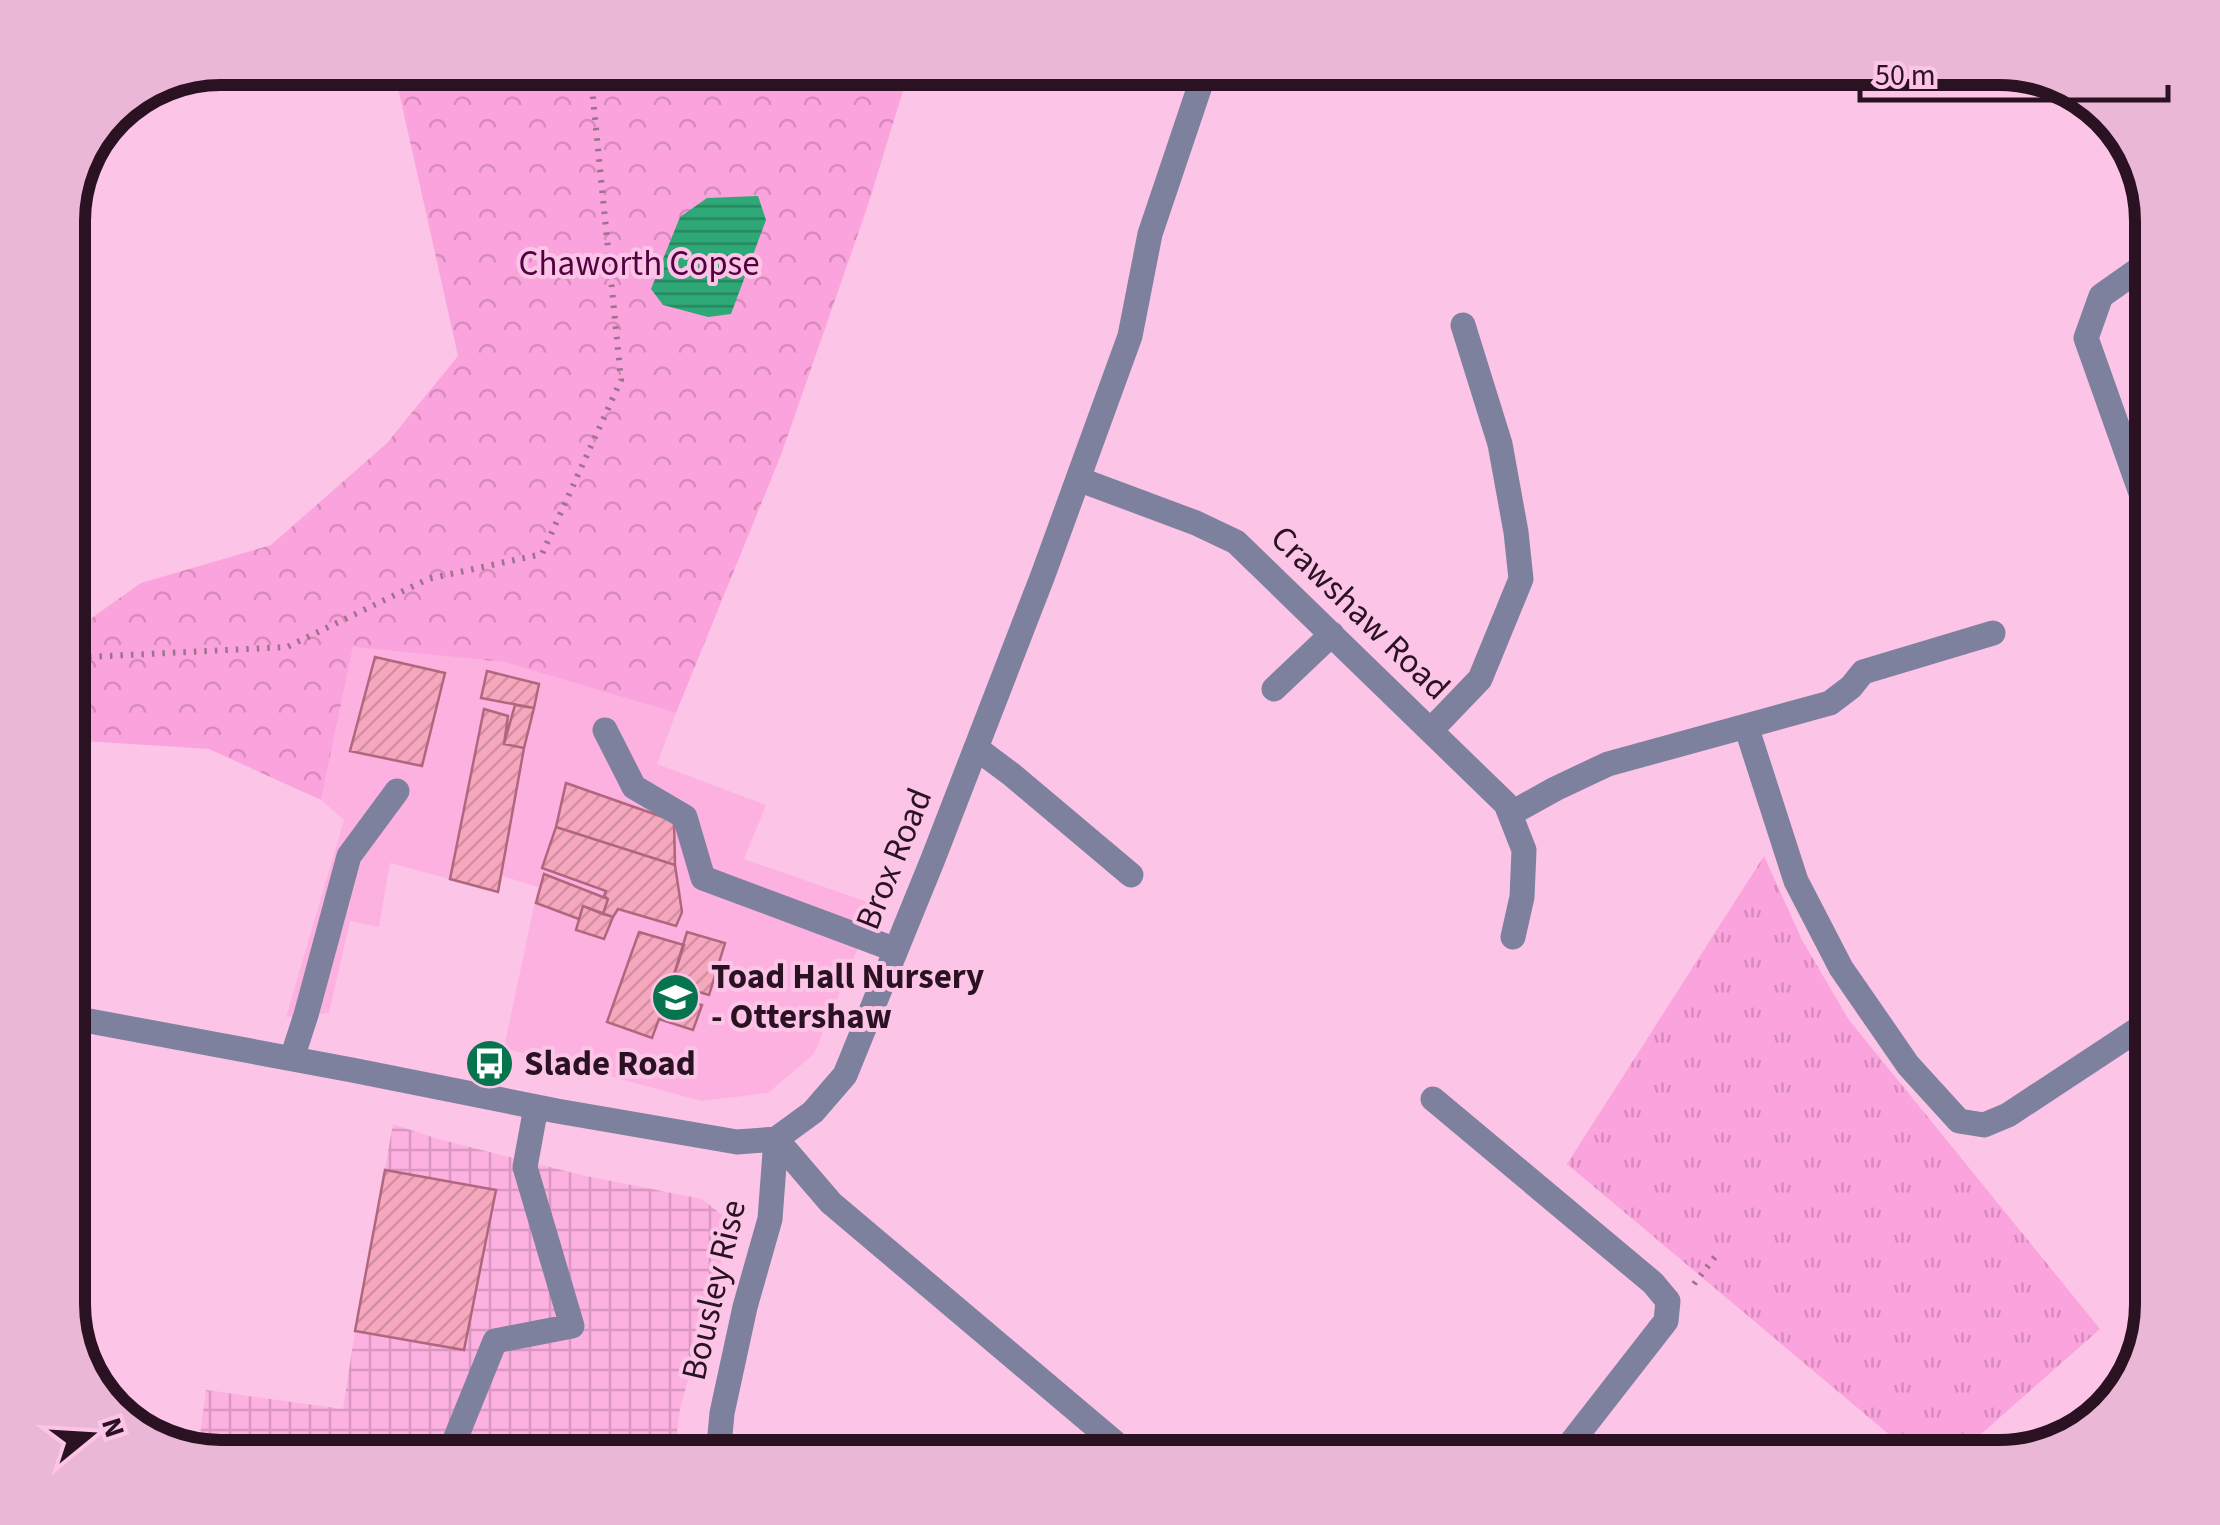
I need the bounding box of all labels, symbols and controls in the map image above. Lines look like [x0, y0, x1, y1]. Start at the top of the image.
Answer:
scale bar [1860, 40, 2168, 102]
text: 50 m [1875, 54, 1936, 97]
park label: Chaworth Copse [518, 239, 760, 289]
street label: Crawshaw Road [1259, 514, 1461, 712]
street label: Brox Road [843, 781, 945, 937]
place label: Toad Hall Nursery - Ottershaw [711, 952, 984, 1042]
school or university icon: Toad Hall Nursery - Ottershaw [650, 971, 702, 1023]
bus stop icon: Slade Road [463, 1038, 515, 1090]
place label: Slade Road [524, 1039, 696, 1089]
street label: Bousley Rise [669, 1195, 759, 1385]
north arrow [40, 1385, 140, 1485]
text: N [91, 1413, 135, 1443]

